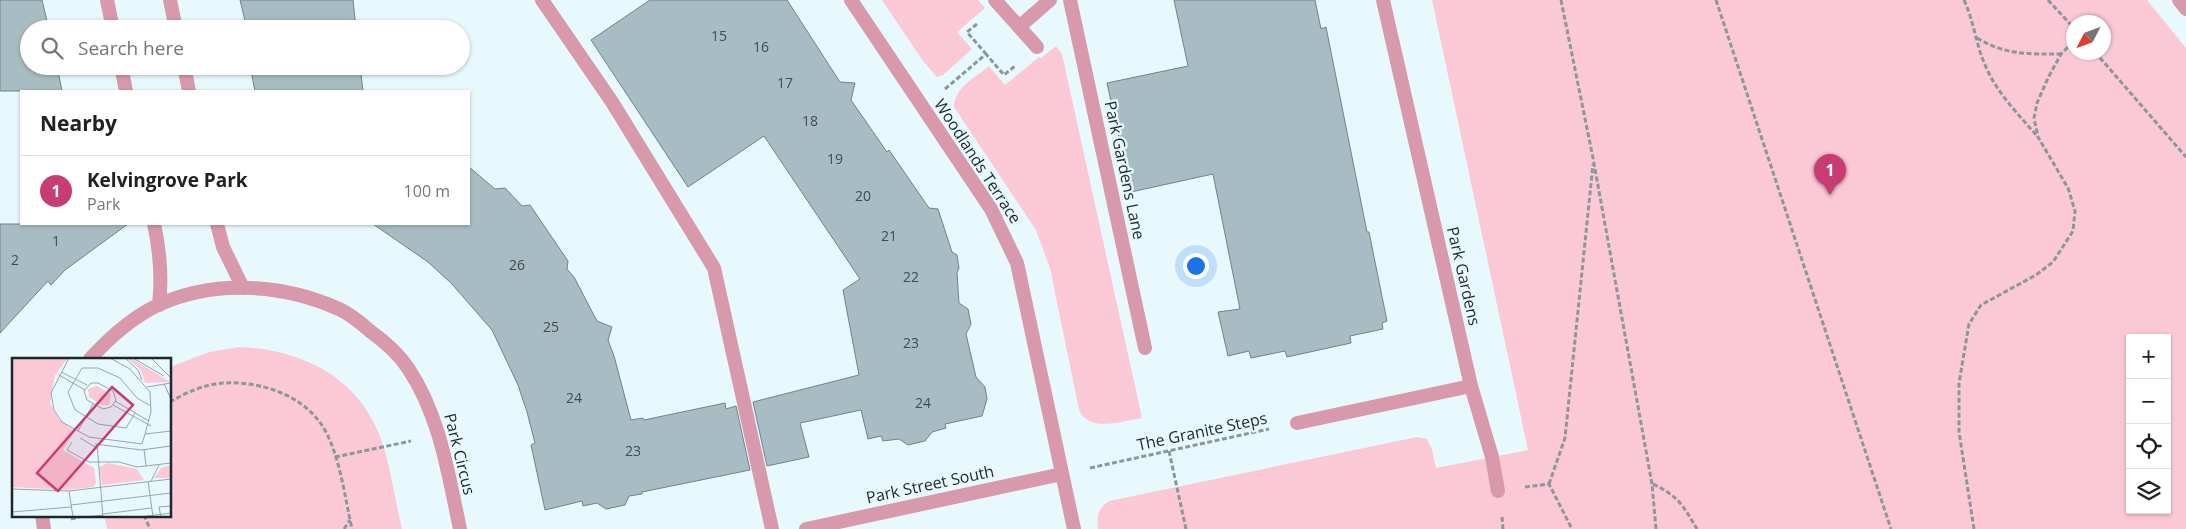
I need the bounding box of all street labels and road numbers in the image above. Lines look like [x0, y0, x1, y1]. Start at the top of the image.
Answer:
street label: Woodlands Terrace [929, 94, 1027, 228]
street label: Park Gardens Lane [1100, 99, 1150, 241]
street label: Park Gardens [1442, 224, 1486, 328]
street label: The Granite Steps [1135, 406, 1269, 456]
street label: Park Circus [439, 411, 481, 497]
street label: Park Street South [864, 460, 996, 508]

